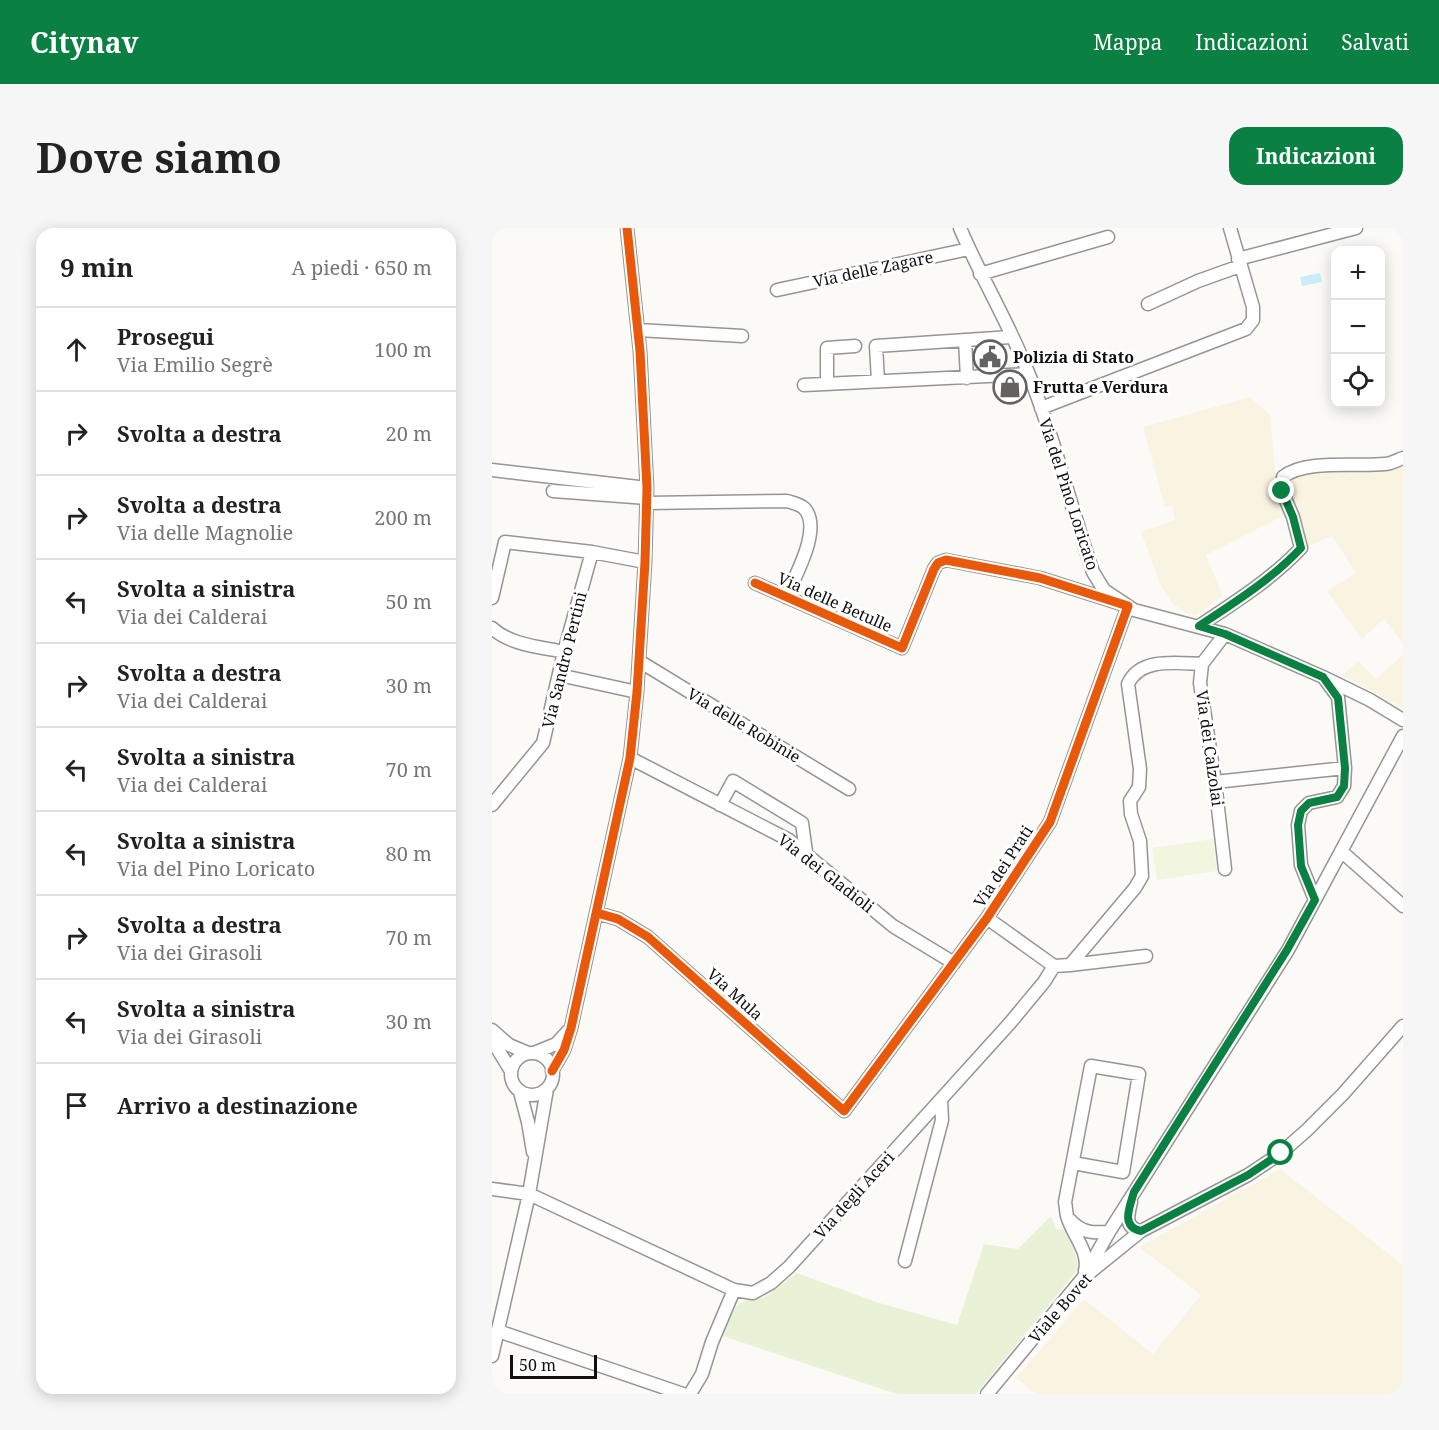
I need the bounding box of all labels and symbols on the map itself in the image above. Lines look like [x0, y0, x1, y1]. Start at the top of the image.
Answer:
street label: Via delle Zagare [811, 246, 935, 292]
public building icon: Polizia di Stato [972, 339, 1008, 375]
place label: Polizia di Stato [1013, 346, 1134, 368]
shop icon: Frutta e Verdura [992, 369, 1028, 405]
place label: Frutta e Verdura [1033, 376, 1169, 398]
street label: Via del Pino Loricato [1034, 415, 1104, 573]
route end [1268, 477, 1294, 503]
street label: Via delle Betulle [774, 567, 896, 637]
street label: Via Sandro Pertini [536, 590, 592, 730]
street label: Via delle Robinie [683, 682, 805, 768]
street label: Via dei Calzolai [1191, 689, 1229, 807]
street label: Via dei Prati [968, 821, 1038, 911]
street label: Via dei Gladioli [773, 828, 879, 918]
street label: Via Mula [702, 963, 768, 1025]
route start [1267, 1139, 1293, 1165]
street label: Via degli Aceri [809, 1147, 899, 1243]
street label: Viale Bovet [1024, 1268, 1097, 1348]
scale bar [510, 1352, 597, 1380]

